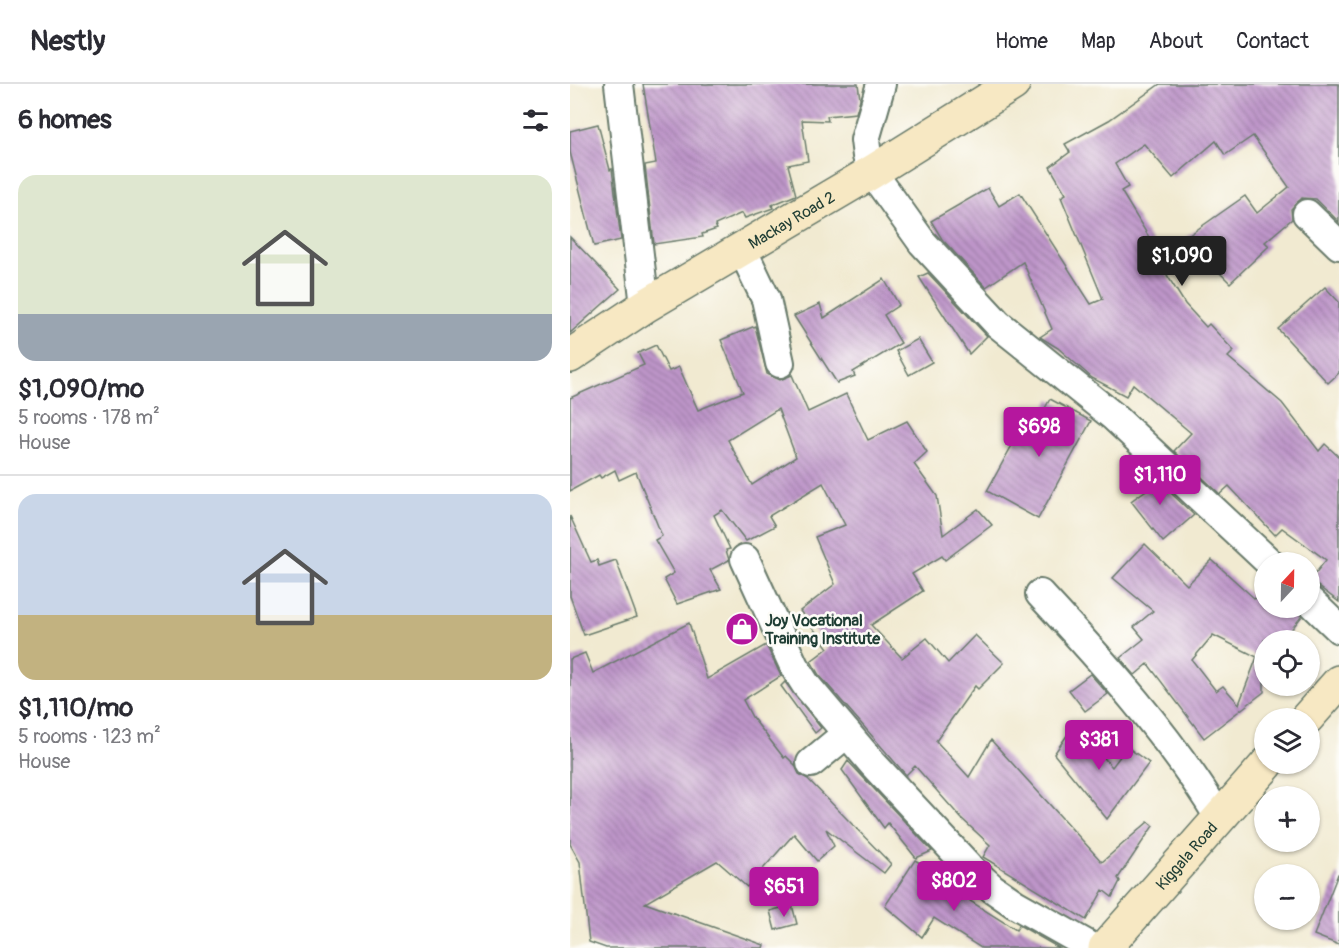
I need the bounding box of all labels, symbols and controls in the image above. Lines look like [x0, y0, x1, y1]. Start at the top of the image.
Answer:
text: Nestly [30, 24, 105, 59]
text: Home [995, 28, 1048, 55]
text: Map [1081, 28, 1116, 55]
text: About [1149, 28, 1203, 55]
text: Contact [1236, 28, 1309, 55]
text: 6 homes [18, 104, 112, 136]
icon: filters [519, 104, 552, 137]
street label: Mackay Road 2 [745, 187, 839, 254]
icon: home [231, 214, 339, 322]
pin: $1,090 [1133, 236, 1231, 287]
text: $1,090 [1151, 243, 1213, 268]
text: $1,090/mo [18, 373, 144, 405]
text: 5 rooms · 178 m² [18, 405, 160, 430]
pin: $698 [1003, 407, 1075, 458]
text: $698 [1018, 414, 1060, 439]
text: House [18, 430, 70, 455]
pin: $1,110 [1111, 455, 1209, 506]
text: $1,110 [1133, 462, 1187, 487]
icon: home [231, 533, 339, 641]
north arrow [1254, 552, 1320, 618]
map controls [1254, 552, 1320, 930]
shop icon: Joy Vocational Training Institute [724, 611, 760, 647]
place label: Joy Vocational Training Institute [764, 611, 881, 649]
button: locate [1254, 630, 1320, 696]
text: $1,110/mo [18, 692, 133, 724]
button: layers [1254, 708, 1320, 774]
pin: $381 [1063, 720, 1135, 771]
text: 5 rooms · 123 m² [18, 724, 161, 749]
text: $381 [1079, 727, 1119, 752]
text: House [18, 749, 70, 774]
button: + [1254, 786, 1320, 852]
street label: Kiggala Road [1152, 818, 1222, 894]
pin: $802 [918, 861, 990, 912]
button: − [1254, 864, 1320, 930]
pin: $651 [748, 867, 820, 918]
text: $802 [931, 868, 977, 893]
text: $651 [763, 874, 805, 899]

